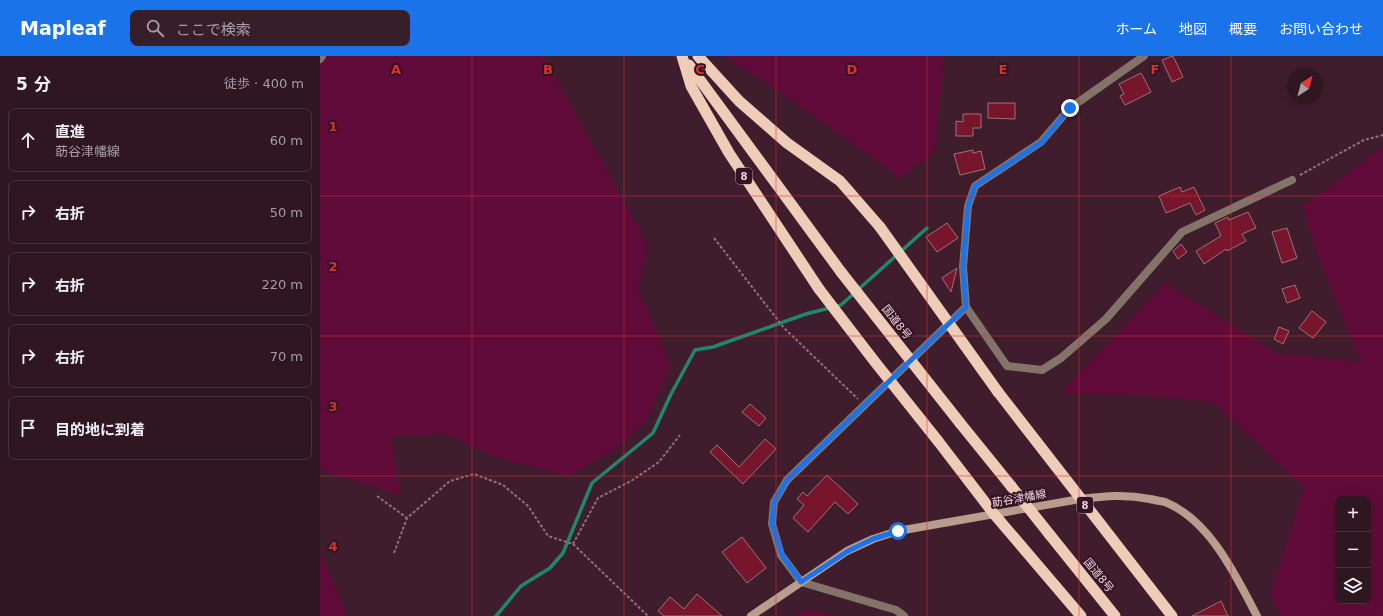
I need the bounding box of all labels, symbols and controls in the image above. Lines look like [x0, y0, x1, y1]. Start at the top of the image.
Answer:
search box [130, 10, 410, 46]
text: Mapleaf [20, 17, 106, 39]
icon: search [144, 17, 166, 39]
text: ここで検索 [176, 21, 251, 39]
text: ホーム [1115, 21, 1157, 37]
text: 地図 [1179, 21, 1207, 37]
text: 概要 [1229, 21, 1257, 37]
text: お問い合わせ [1279, 21, 1363, 37]
text: A [391, 62, 401, 77]
text: B [543, 62, 553, 77]
text: C [695, 62, 705, 77]
text: D [847, 62, 858, 77]
text: E [999, 62, 1007, 77]
text: F [1151, 62, 1159, 77]
north arrow [1287, 68, 1323, 104]
text: 5 分 [16, 74, 51, 94]
text: 徒歩 · 400 m [224, 76, 304, 91]
route end [1061, 99, 1079, 117]
text: 1 [328, 119, 338, 134]
text: 直進 [55, 123, 85, 141]
icon: ahead [17, 129, 39, 151]
text: 60 m [270, 133, 303, 148]
text: 莇谷津幡線 [55, 144, 120, 159]
road number: 8 [736, 168, 752, 184]
icon: right [17, 201, 39, 223]
text: 右折 [55, 205, 85, 223]
text: 50 m [270, 205, 303, 220]
text: 2 [328, 259, 338, 274]
icon: right [17, 273, 39, 295]
text: 右折 [55, 277, 85, 295]
text: 220 m [261, 277, 303, 292]
street label: 国道8号 [879, 303, 914, 342]
icon: right [17, 345, 39, 367]
text: 右折 [55, 349, 85, 367]
text: 70 m [270, 349, 303, 364]
text: 3 [328, 399, 338, 414]
icon: arrive [17, 417, 39, 439]
text: 目的地に到着 [55, 421, 145, 439]
street label: 莇谷津幡線 [991, 487, 1047, 510]
map controls [1335, 496, 1371, 604]
button: + [1335, 496, 1371, 532]
road number: 8 [1077, 497, 1093, 513]
route start [889, 522, 907, 540]
button: − [1335, 532, 1371, 568]
text: 4 [328, 539, 338, 554]
street label: 国道8号 [1081, 556, 1116, 595]
button: layers [1335, 568, 1371, 604]

